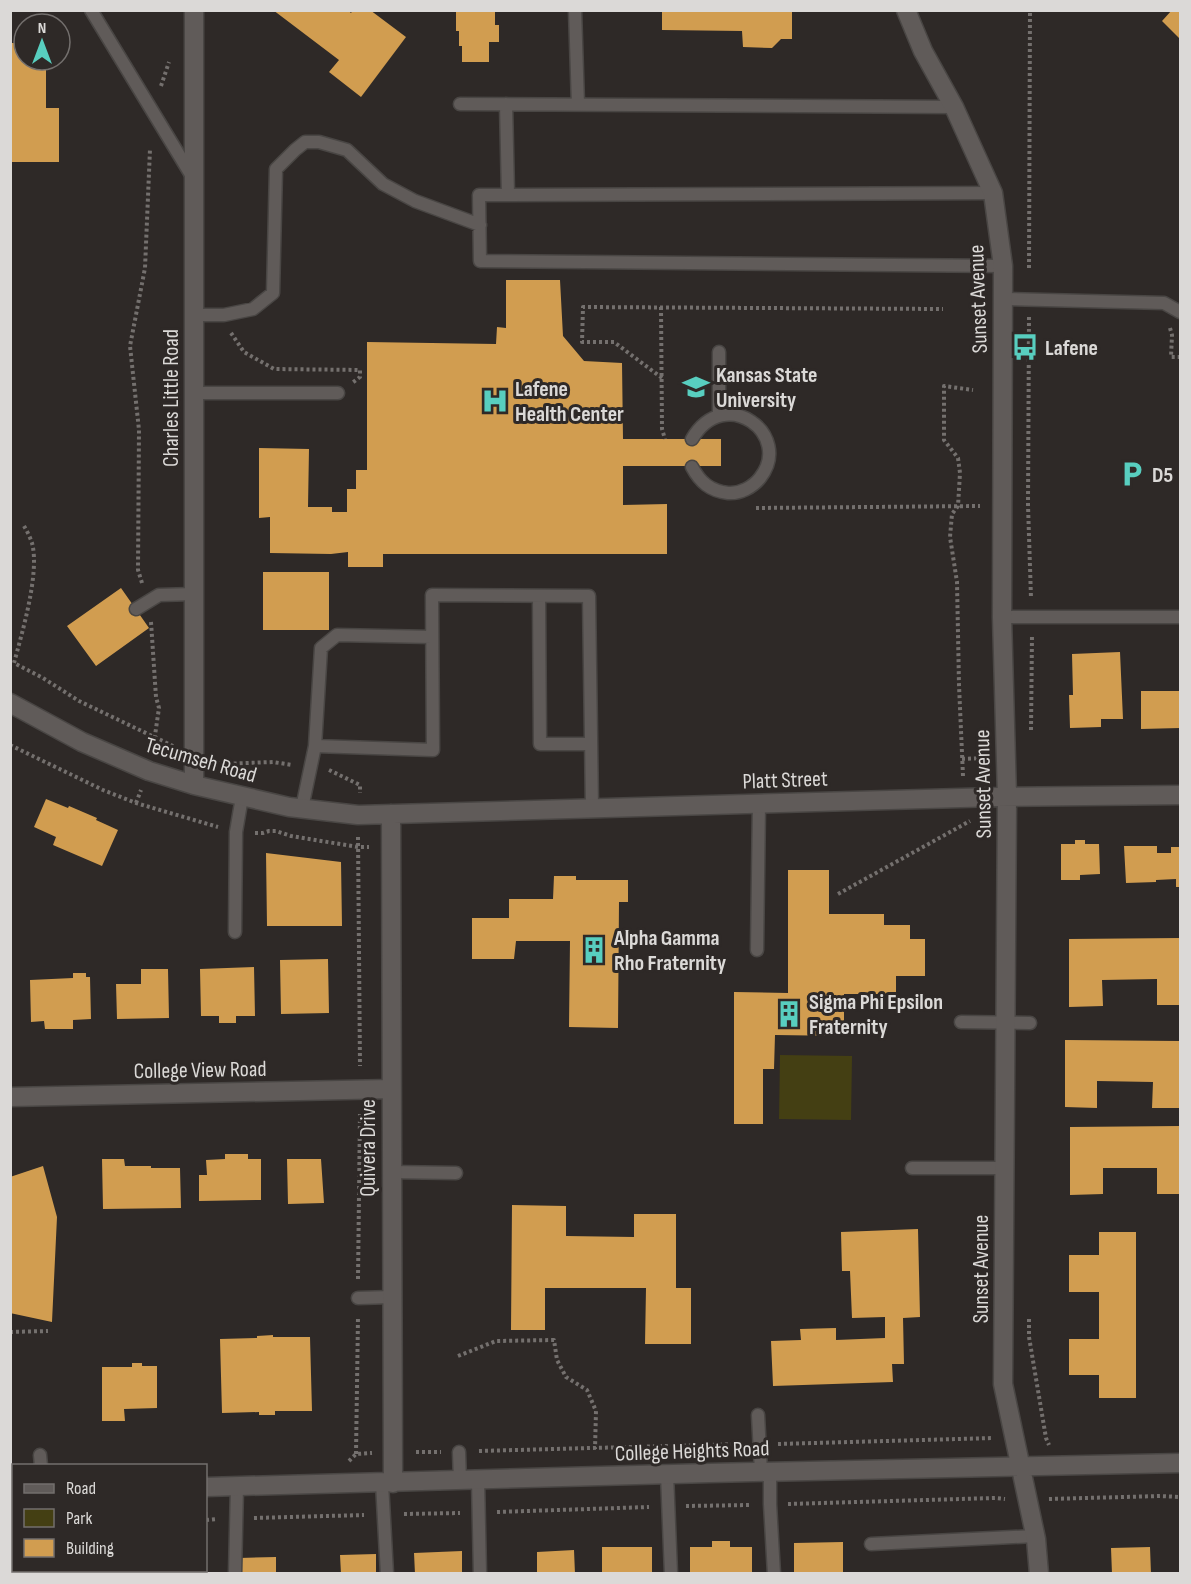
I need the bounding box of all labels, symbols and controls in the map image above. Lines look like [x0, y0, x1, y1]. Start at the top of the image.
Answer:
north arrow [12, 12, 72, 72]
text: N [38, 19, 46, 38]
street label: Sunset Avenue [963, 244, 994, 354]
street label: Charles Little Road [158, 329, 185, 467]
bus stop icon: Lafene [1010, 332, 1040, 362]
place label: Lafene [1045, 335, 1098, 362]
place label: Kansas State University [716, 362, 817, 414]
school or university icon: Kansas State University [681, 372, 711, 402]
place label: Lafene Health Center [515, 376, 624, 428]
hospital icon: Lafene Health Center [480, 386, 510, 416]
parking icon: D5 [1117, 459, 1147, 489]
place label: D5 [1152, 462, 1173, 489]
street label: Sunset Avenue [969, 729, 998, 839]
street label: Tecumseh Road [142, 732, 259, 789]
street label: Platt Street [742, 766, 828, 795]
place label: Alpha Gamma Rho Fraternity [613, 925, 726, 977]
building icon: Alpha Gamma Rho Fraternity [579, 935, 609, 965]
place label: Sigma Phi Epsilon Fraternity [809, 989, 943, 1041]
building icon: Sigma Phi Epsilon Fraternity [774, 999, 804, 1029]
street label: College View Road [133, 1056, 267, 1085]
street label: Quivera Drive [355, 1099, 382, 1197]
street label: Sunset Avenue [968, 1215, 995, 1323]
street label: College Heights Road [614, 1435, 770, 1468]
legend [12, 1464, 207, 1572]
text: Road [66, 1478, 96, 1499]
text: Park [66, 1508, 92, 1529]
text: Building [66, 1538, 114, 1559]

